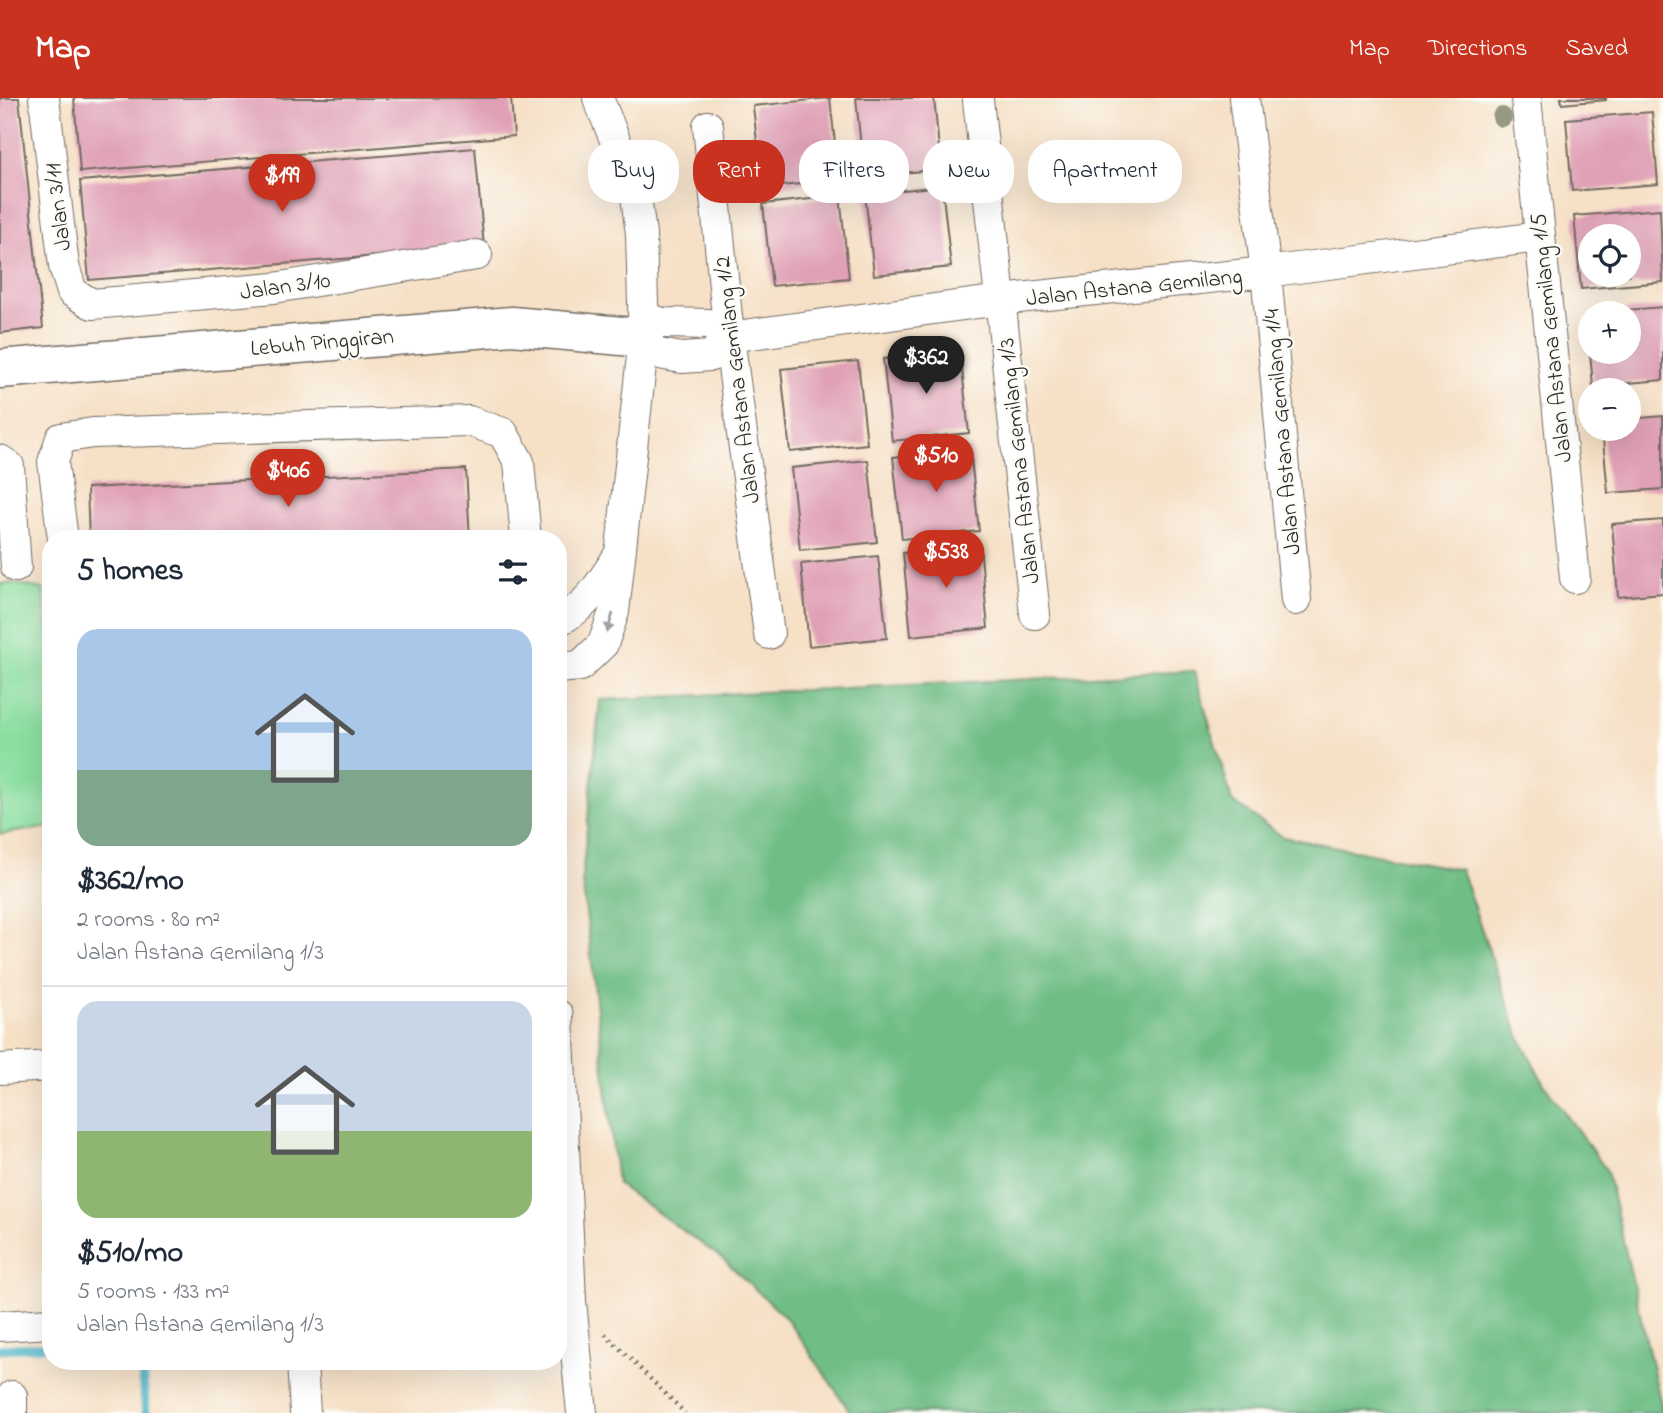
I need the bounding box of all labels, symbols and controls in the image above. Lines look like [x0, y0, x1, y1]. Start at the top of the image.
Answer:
text: Map [35, 25, 91, 73]
text: Map [1349, 32, 1390, 67]
text: Directions [1428, 32, 1527, 67]
text: Saved [1565, 32, 1628, 67]
chip: Buy [588, 140, 679, 203]
chip: Rent [693, 140, 785, 203]
chip: Filters [799, 140, 909, 203]
chip: New [923, 140, 1014, 203]
chip: Apartment [1028, 140, 1182, 203]
pin: $199 [241, 155, 323, 214]
text: $199 [264, 160, 300, 193]
street label: Jalan 3/11 [38, 161, 81, 253]
street label: Jalan Astana Gemilang 1/5 [1523, 211, 1583, 464]
map controls [1578, 224, 1641, 441]
button: locate [1578, 224, 1641, 287]
street label: Jalan Astana Gemilang 1/2 [707, 254, 771, 505]
street label: Jalan Astana Gemilang [1025, 261, 1244, 317]
street label: Jalan 3/10 [238, 265, 333, 310]
button: + [1578, 301, 1641, 364]
street label: Jalan Astana Gemilang 1/4 [1256, 307, 1312, 556]
street label: Lebuh Pinggiran [249, 321, 395, 367]
pin: $362 [885, 336, 967, 396]
street label: Jalan Astana Gemilang 1/3 [991, 336, 1051, 585]
text: $362 [904, 342, 948, 375]
button: − [1578, 378, 1641, 441]
pin: $510 [895, 434, 977, 494]
text: $510 [914, 440, 958, 473]
pin: $406 [247, 450, 329, 509]
text: $406 [266, 455, 310, 488]
pin: $538 [905, 531, 987, 590]
text: $538 [923, 536, 969, 569]
text: 5 homes [77, 550, 184, 594]
icon: filters [494, 553, 532, 591]
one-way arrow [604, 612, 615, 633]
icon: home [242, 675, 368, 801]
text: $362/mo [77, 860, 184, 904]
text: 2 rooms · 80 m² [77, 904, 220, 937]
text: Jalan Astana Gemilang 1/3 [77, 937, 324, 970]
icon: home [242, 1047, 368, 1173]
text: $510/mo [77, 1232, 183, 1276]
text: 5 rooms · 133 m² [77, 1276, 230, 1309]
text: Jalan Astana Gemilang 1/3 [77, 1309, 324, 1342]

